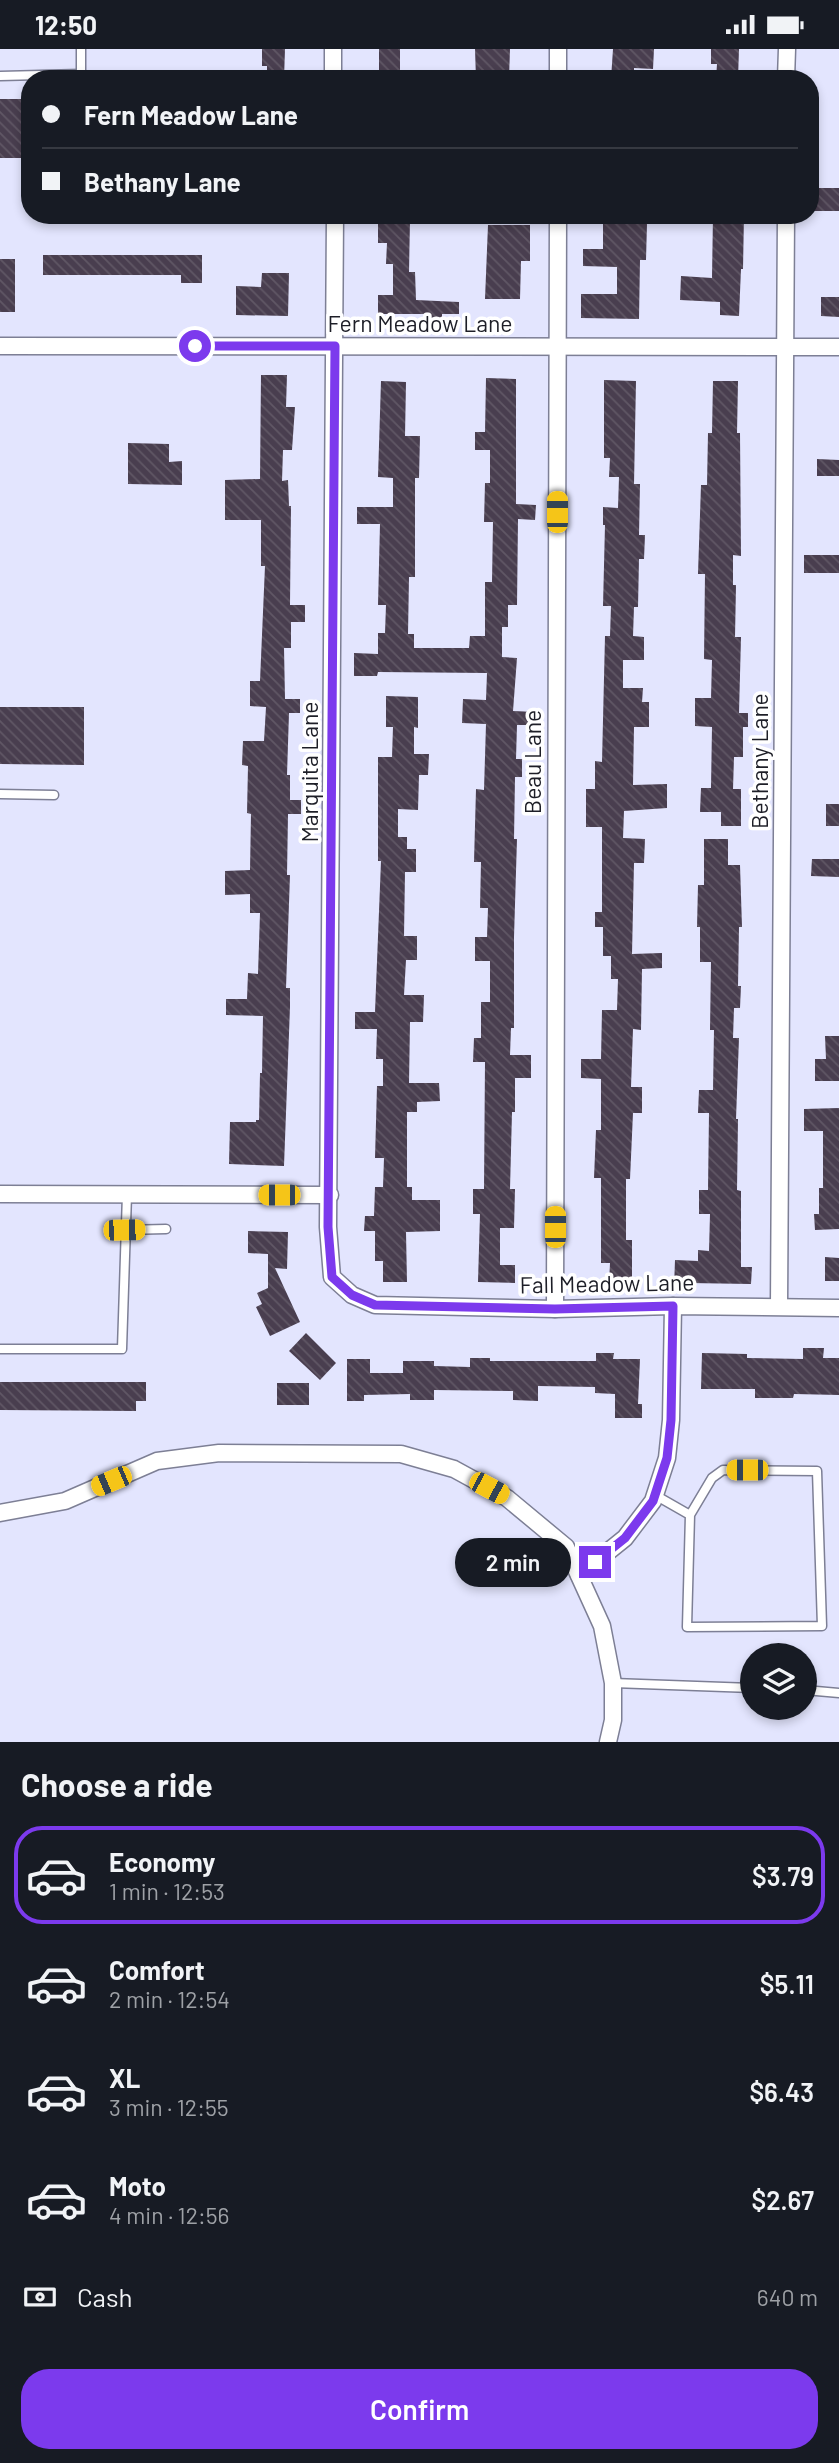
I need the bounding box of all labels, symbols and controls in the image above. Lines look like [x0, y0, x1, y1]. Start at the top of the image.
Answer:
text: 12:50 [35, 9, 97, 40]
text: Fern Meadow Lane [84, 99, 298, 130]
text: Bethany Lane [84, 166, 241, 197]
street label: Fern Meadow Lane [327, 309, 513, 337]
route start [179, 330, 211, 362]
car [547, 491, 568, 533]
street label: Bethany Lane [745, 693, 773, 829]
street label: Marquita Lane [295, 701, 323, 843]
street label: Beau Lane [518, 710, 546, 814]
car [259, 1185, 301, 1206]
car [545, 1206, 566, 1248]
car [103, 1219, 146, 1241]
street label: Fall Meadow Lane [519, 1267, 695, 1299]
car [727, 1460, 769, 1481]
car [88, 1463, 135, 1499]
car [466, 1469, 513, 1507]
callout: 2 min [455, 1537, 570, 1587]
route end [579, 1546, 611, 1578]
text: 2 min [486, 1548, 540, 1576]
map controls [740, 1643, 817, 1720]
button: layers [740, 1643, 817, 1720]
text: Choose a ride [21, 1765, 213, 1803]
icon: car [25, 1844, 88, 1907]
text: Economy [109, 1846, 215, 1877]
text: $3.79 [752, 1860, 814, 1891]
text: 1 min · 12:53 [109, 1877, 225, 1905]
icon: car [25, 1952, 88, 2015]
text: Comfort [109, 1954, 205, 1985]
text: $5.11 [760, 1968, 814, 1999]
text: 2 min · 12:54 [109, 1985, 230, 2013]
icon: car [25, 2060, 88, 2123]
text: XL [109, 2062, 140, 2093]
text: $6.43 [749, 2076, 814, 2107]
text: 3 min · 12:55 [109, 2093, 229, 2121]
icon: car [25, 2168, 88, 2231]
text: Moto [109, 2170, 166, 2201]
text: $2.67 [751, 2184, 814, 2215]
text: 4 min · 12:56 [109, 2201, 229, 2229]
icon: cash [21, 2278, 59, 2316]
text: Cash [77, 2281, 132, 2312]
text: 640 m [757, 2283, 818, 2311]
button: Confirm [21, 2369, 818, 2449]

